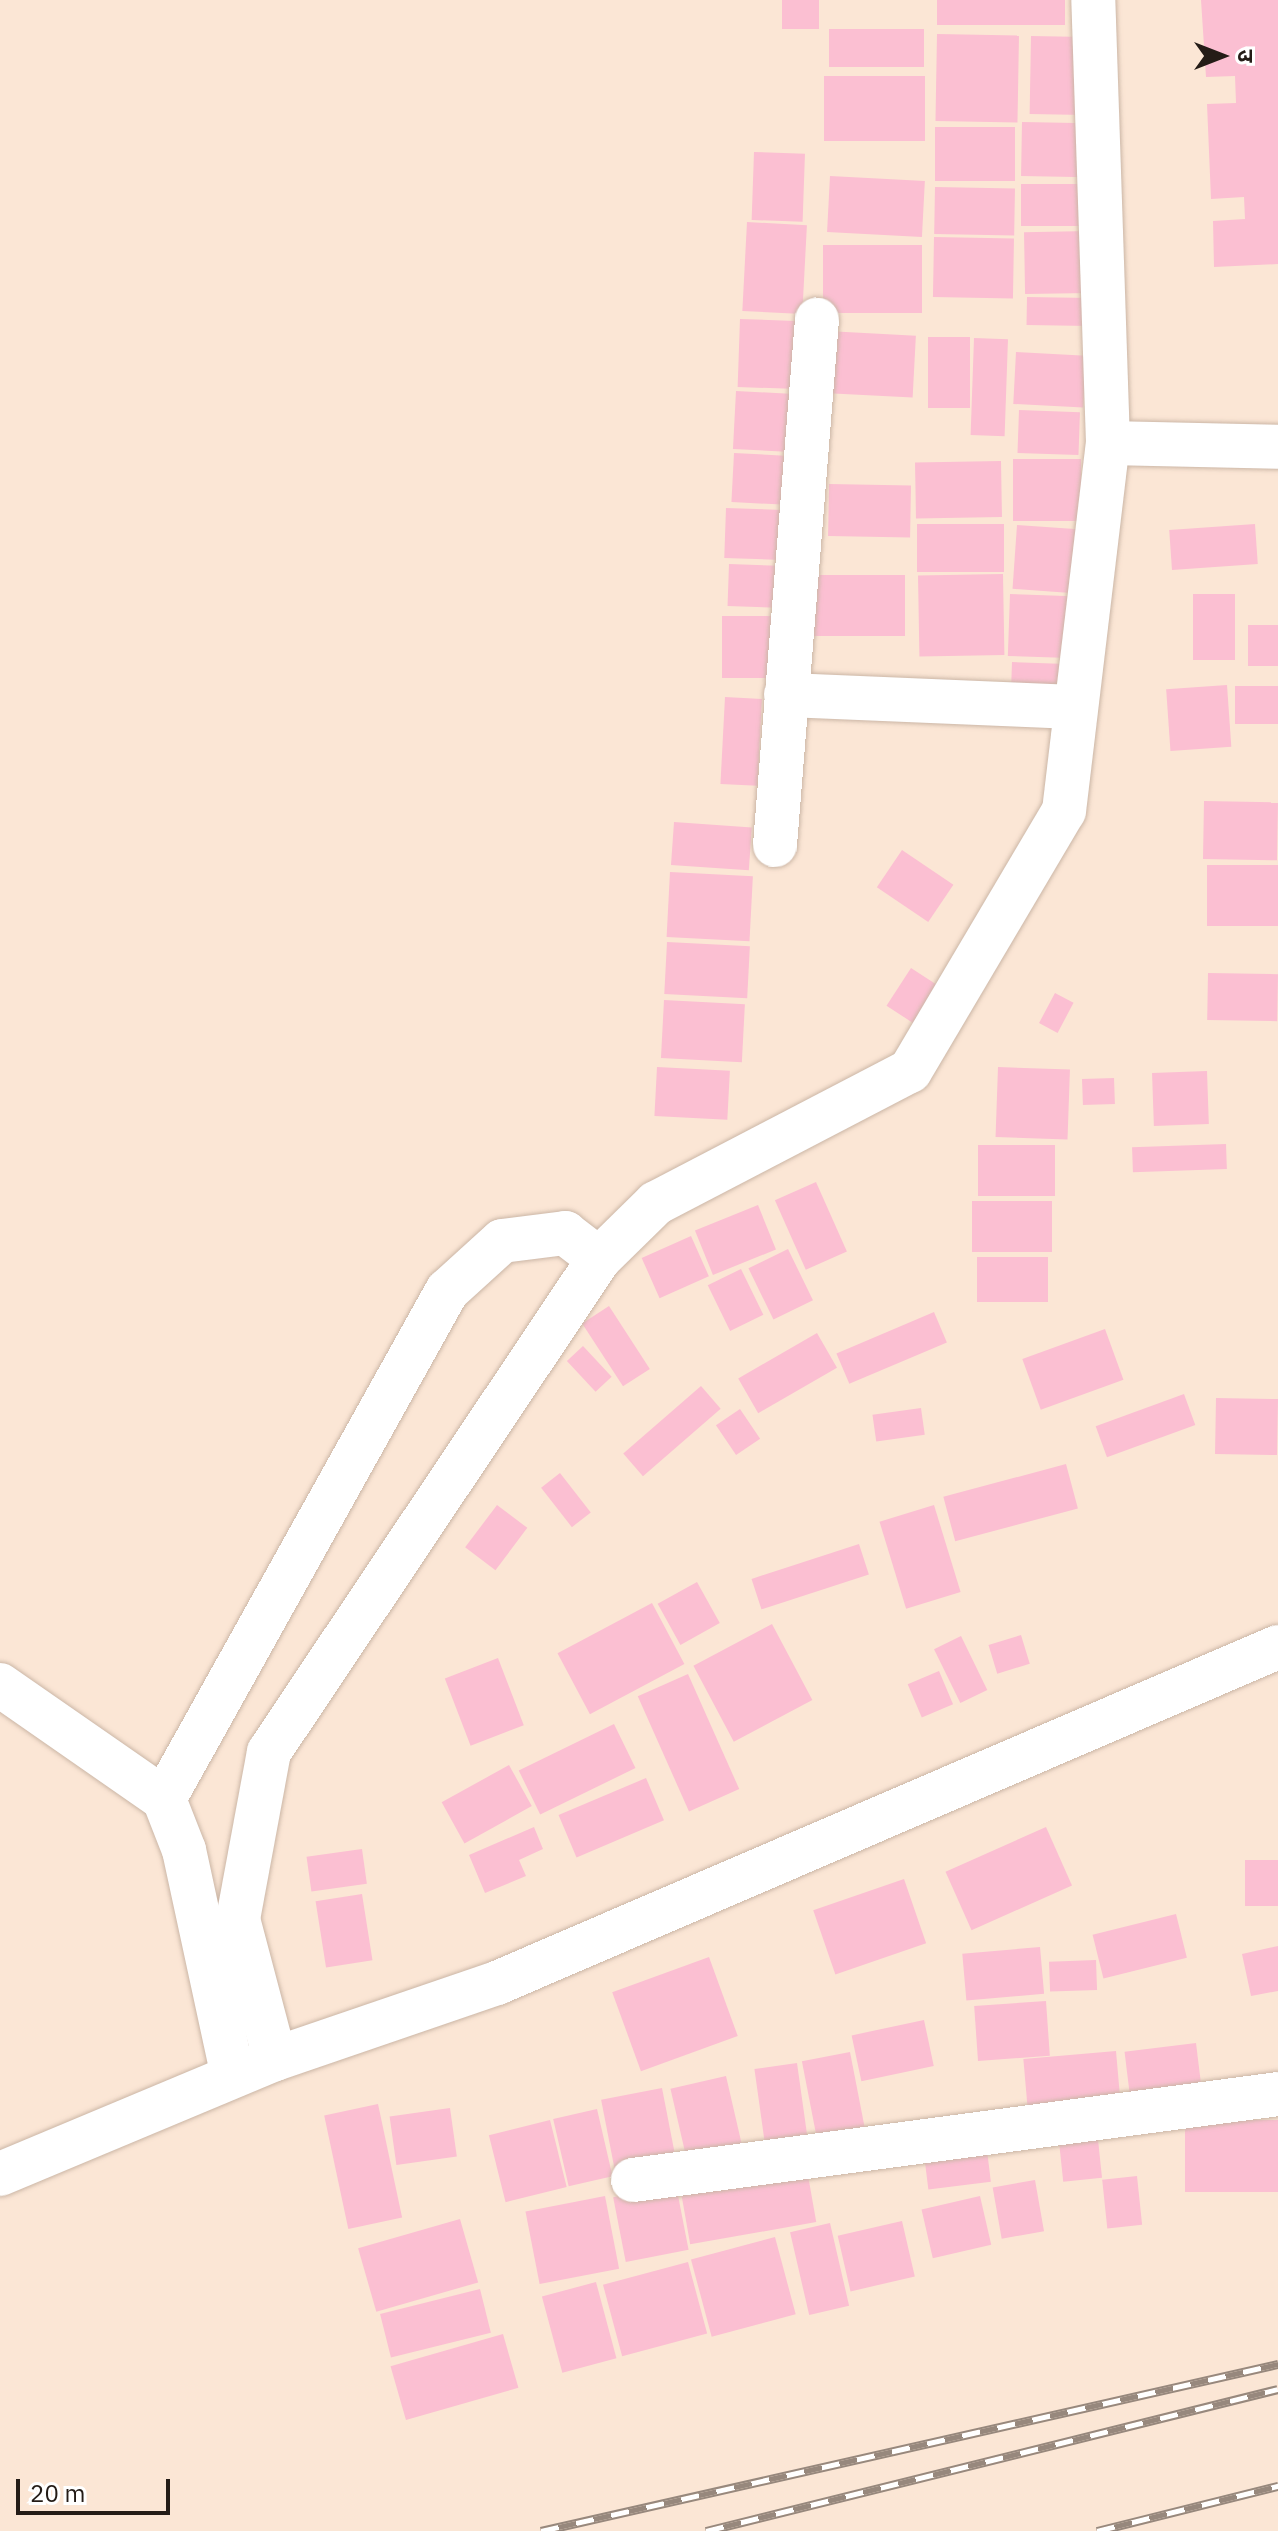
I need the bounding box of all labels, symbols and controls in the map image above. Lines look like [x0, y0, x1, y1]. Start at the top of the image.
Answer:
north arrow [1182, 16, 1262, 96]
text: उ [1232, 50, 1261, 62]
scale bar [20, 2463, 174, 2513]
text: 20 m [30, 2477, 85, 2509]

